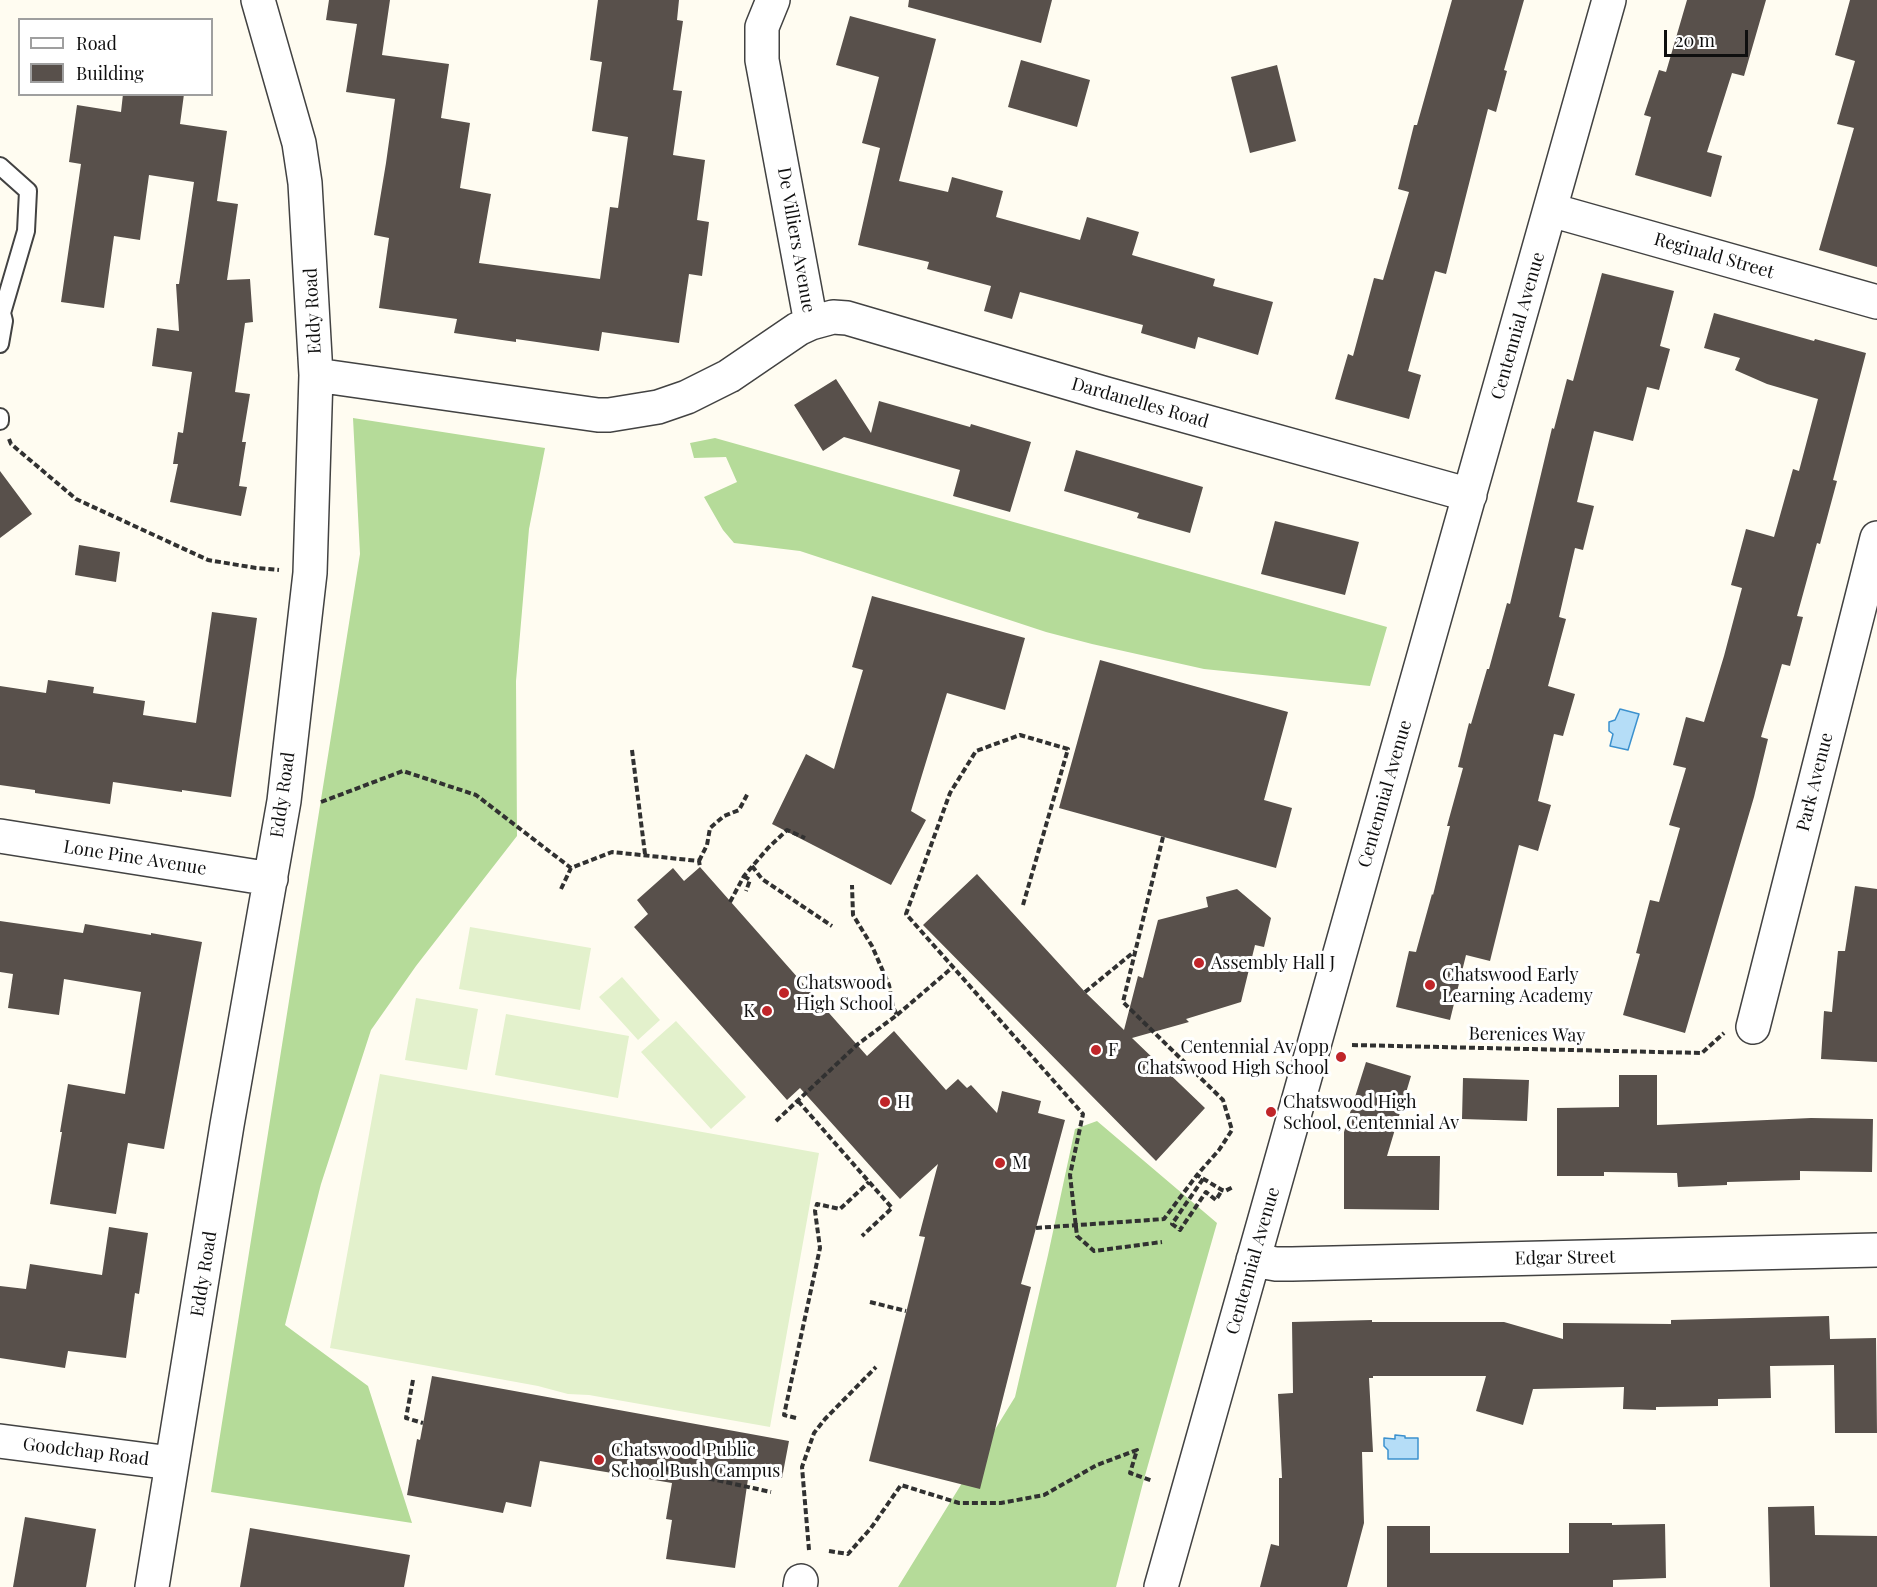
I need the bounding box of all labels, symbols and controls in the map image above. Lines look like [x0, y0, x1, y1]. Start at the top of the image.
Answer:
legend [18, 18, 213, 96]
scale bar [1667, 18, 1751, 56]
text: 20 m [1675, 28, 1715, 52]
text: Road [76, 31, 117, 55]
text: Building [76, 61, 144, 85]
street label: De Villiers Avenue [773, 166, 819, 314]
street label: Reginald Street [1652, 229, 1776, 283]
street label: Centennial Avenue [1487, 250, 1549, 402]
street label: Eddy Road [300, 267, 326, 355]
street label: Dardanelles Road [1069, 373, 1211, 433]
street label: Centennial Avenue [1354, 718, 1416, 870]
street label: Park Avenue [1792, 730, 1838, 834]
street label: Eddy Road [266, 751, 300, 839]
street label: Lone Pine Avenue [62, 836, 208, 880]
place label: Assembly Hall J [1211, 952, 1335, 974]
marker: Assembly Hall J [1192, 956, 1206, 970]
place label: Chatswood Early Learning Academy [1442, 964, 1593, 1006]
place label: Chatswood High School [796, 972, 893, 1014]
marker: Chatswood Early Learning Academy [1423, 978, 1437, 992]
marker: Chatswood High School [777, 986, 791, 1000]
place label: K [743, 1000, 755, 1022]
marker: K [760, 1004, 774, 1018]
street label: Berenices Way [1468, 1023, 1586, 1047]
place label: Centennial Av opp Chatswood High School [1137, 1036, 1329, 1078]
place label: F [1108, 1039, 1118, 1061]
marker: F [1089, 1043, 1103, 1057]
marker: Centennial Av opp Chatswood High School [1334, 1050, 1348, 1064]
place label: H [897, 1091, 911, 1113]
place label: Chatswood High School, Centennial Av [1283, 1091, 1459, 1134]
marker: H [878, 1095, 892, 1109]
marker: Chatswood High School, Centennial Av [1264, 1105, 1278, 1119]
place label: M [1012, 1152, 1028, 1174]
marker: M [993, 1156, 1007, 1170]
street label: Centennial Avenue [1222, 1185, 1284, 1337]
street label: Eddy Road [187, 1230, 221, 1318]
street label: Edgar Street [1515, 1246, 1615, 1270]
street label: Goodchap Road [22, 1434, 150, 1470]
place label: Chatswood Public School Bush Campus [611, 1439, 780, 1482]
marker: Chatswood Public School Bush Campus [592, 1453, 606, 1467]

